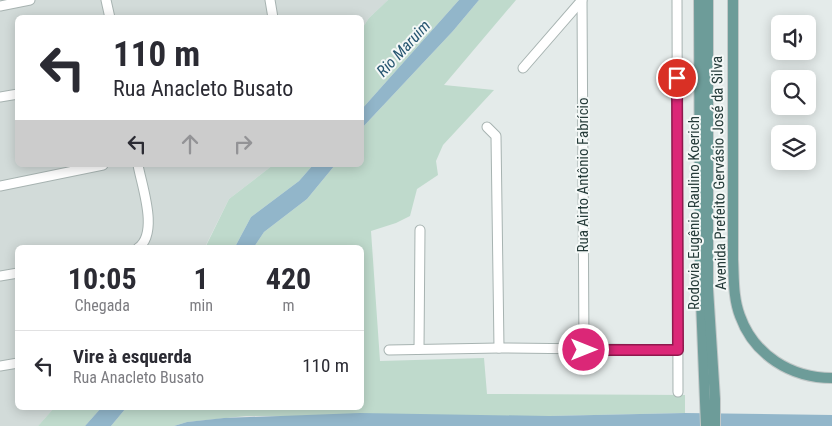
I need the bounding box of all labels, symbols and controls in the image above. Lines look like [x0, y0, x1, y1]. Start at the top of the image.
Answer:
map controls [771, 15, 816, 170]
button: sound [771, 15, 816, 60]
water label: Rio Maruim [373, 16, 434, 80]
text: 110 m [113, 34, 200, 75]
icon: left [30, 35, 95, 100]
street label: Avenida Prefeito Gervásio José da Silva [708, 56, 730, 290]
pin [656, 57, 698, 99]
icon: arrive [663, 64, 691, 92]
button: search [771, 70, 816, 115]
text: Rua Anacleto Busato [113, 76, 293, 101]
street label: Rua Airto Antônio Fabrício [574, 97, 592, 253]
street label: Rodovia Eugênio Raulino Koerich [685, 116, 703, 310]
button: layers [771, 125, 816, 170]
icon: left [123, 130, 151, 158]
icon: ahead [176, 130, 204, 158]
icon: right [229, 130, 257, 158]
text: 10:05 [68, 261, 137, 296]
text: 1 [194, 261, 209, 296]
text: 420 [266, 261, 311, 296]
text: Chegada [75, 296, 130, 315]
text: min [189, 296, 213, 315]
text: m [282, 296, 294, 315]
position arrow [557, 323, 609, 375]
text: Vire à esquerda [73, 345, 192, 368]
icon: left [30, 352, 58, 380]
text: 110 m [302, 354, 349, 377]
text: Rua Anacleto Busato [73, 368, 204, 387]

